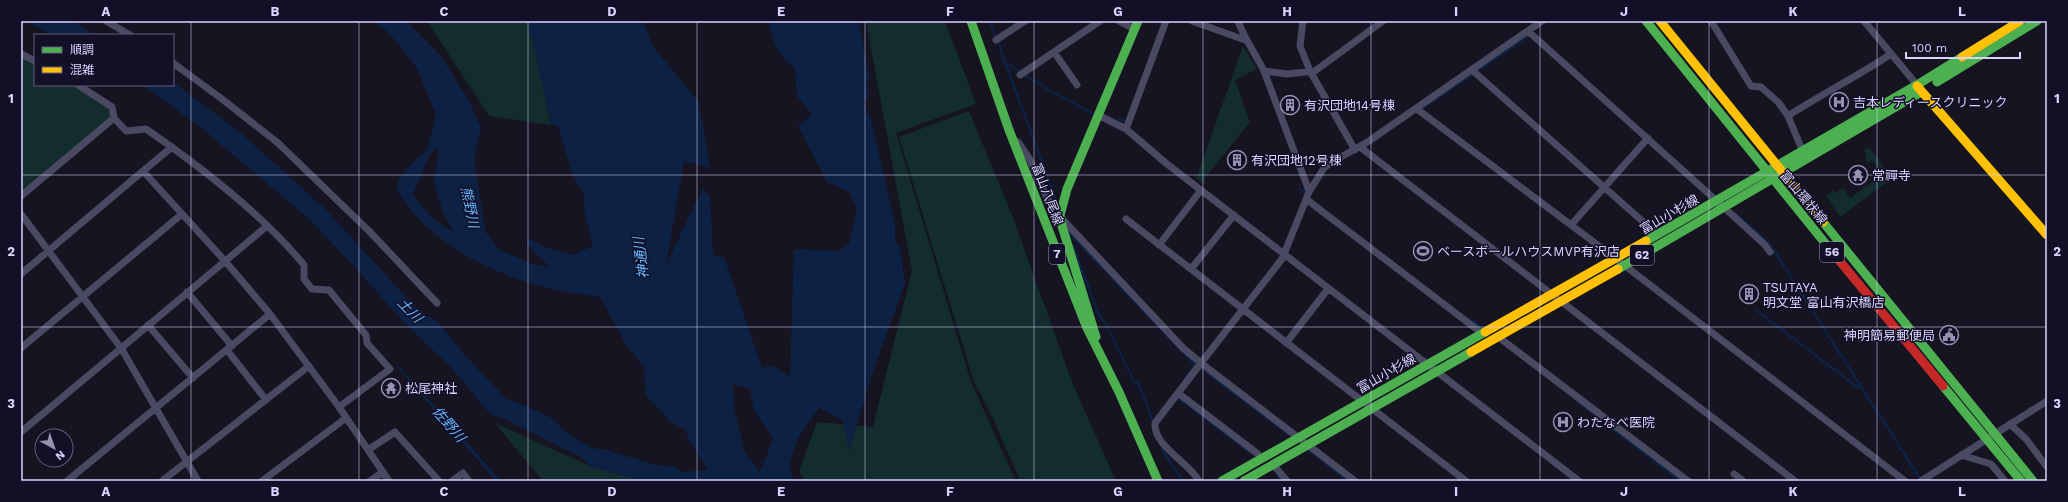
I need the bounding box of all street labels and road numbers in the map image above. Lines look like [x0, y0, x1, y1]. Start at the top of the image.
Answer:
street label: 富山八尾線 [1029, 161, 1066, 227]
street label: 富山環状線 [1777, 168, 1830, 227]
street label: 富山小杉線 [1637, 192, 1701, 237]
road number: 56 [1820, 242, 1844, 262]
road number: 7 [1049, 244, 1065, 264]
road number: 62 [1630, 245, 1654, 265]
street label: 富山小杉線 [1354, 351, 1418, 396]

